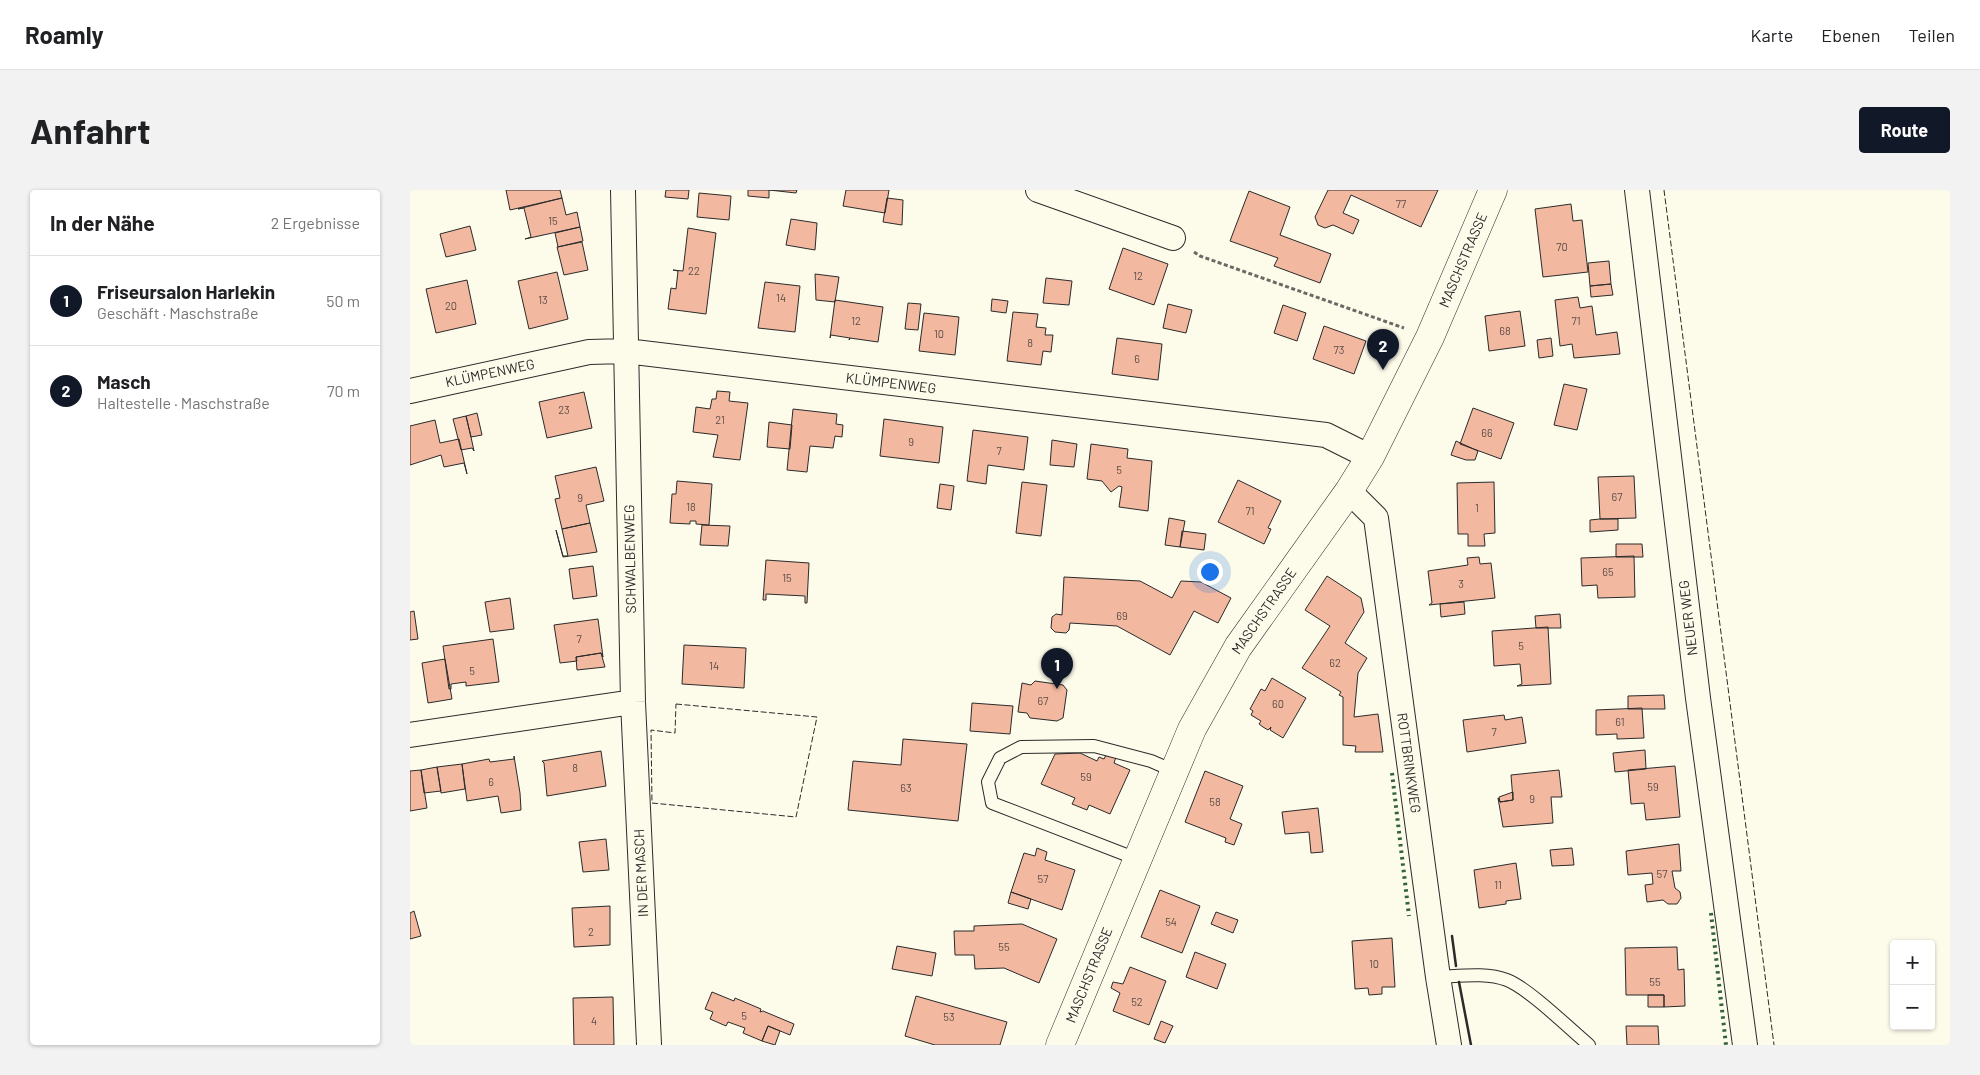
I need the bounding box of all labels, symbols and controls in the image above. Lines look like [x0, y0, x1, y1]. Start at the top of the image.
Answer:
text: Roamly [25, 20, 104, 49]
text: Karte [1750, 24, 1793, 46]
text: Ebenen [1821, 24, 1880, 46]
text: Teilen [1908, 24, 1955, 46]
button: Route [1859, 107, 1950, 153]
text: Anfahrt [30, 109, 150, 151]
house number: 77 [1396, 197, 1406, 210]
text: In der Nähe [50, 210, 155, 235]
street label: MASCHSTRASSE [1435, 210, 1490, 310]
text: 2 Ergebnisse [271, 213, 360, 232]
house number: 15 [548, 214, 558, 227]
house number: 70 [1556, 240, 1568, 253]
house number: 22 [688, 264, 700, 277]
house number: 12 [1133, 269, 1143, 282]
text: Friseursalon Harlekin [97, 280, 275, 303]
text: 1 [63, 291, 69, 310]
text: 50 m [326, 291, 360, 310]
house number: 14 [776, 291, 786, 304]
house number: 13 [538, 293, 548, 306]
house number: 20 [445, 299, 457, 312]
text: Geschäft · Maschstraße [97, 303, 258, 322]
house number: 12 [851, 314, 861, 327]
house number: 71 [1571, 314, 1581, 327]
house number: 68 [1499, 324, 1511, 337]
house number: 10 [934, 327, 944, 340]
pin: 2 [1367, 329, 1399, 370]
house number: 8 [1027, 336, 1033, 349]
house number: 73 [1334, 343, 1344, 356]
house number: 6 [1134, 352, 1140, 365]
street label: KLÜMPENWEG [444, 355, 536, 390]
street label: KLÜMPENWEG [845, 369, 937, 396]
text: Masch [97, 370, 151, 393]
text: 2 [62, 381, 70, 400]
text: 70 m [327, 381, 360, 400]
text: Haltestelle · Maschstraße [97, 393, 270, 412]
house number: 23 [558, 403, 570, 416]
house number: 21 [715, 413, 725, 426]
house number: 66 [1481, 426, 1493, 439]
house number: 9 [908, 435, 914, 448]
house number: 7 [996, 444, 1002, 457]
house number: 5 [1116, 463, 1122, 476]
house number: 67 [1612, 490, 1622, 503]
house number: 9 [577, 491, 583, 504]
house number: 18 [686, 500, 696, 513]
house number: 1 [1475, 501, 1479, 514]
street label: SCHWALBENWEG [620, 504, 639, 614]
house number: 71 [1245, 504, 1255, 517]
your location [1197, 559, 1223, 585]
street label: MASCHSTRASSE [1227, 564, 1300, 657]
house number: 65 [1602, 565, 1614, 578]
house number: 15 [782, 571, 792, 584]
house number: 3 [1458, 577, 1464, 590]
street label: NEUER WEG [1674, 579, 1701, 657]
house number: 69 [1116, 609, 1128, 622]
house number: 7 [576, 632, 582, 645]
house number: 5 [1518, 639, 1524, 652]
pin: 1 [1041, 648, 1073, 689]
house number: 62 [1329, 656, 1341, 669]
house number: 14 [709, 659, 719, 672]
house number: 5 [469, 664, 475, 677]
house number: 67 [1038, 694, 1048, 707]
house number: 60 [1272, 697, 1284, 710]
street label: ROTTBRINKWEG [1394, 712, 1425, 814]
house number: 61 [1615, 715, 1625, 728]
house number: 7 [1491, 725, 1497, 738]
house number: 8 [572, 761, 578, 774]
house number: 59 [1080, 770, 1092, 783]
house number: 6 [488, 775, 494, 788]
house number: 59 [1647, 780, 1659, 793]
house number: 63 [900, 781, 912, 794]
house number: 9 [1529, 792, 1535, 805]
house number: 58 [1209, 795, 1221, 808]
street label: IN DER MASCH [630, 829, 651, 918]
house number: 57 [1657, 867, 1667, 880]
house number: 57 [1038, 872, 1048, 885]
house number: 11 [1494, 878, 1502, 891]
house number: 54 [1165, 915, 1177, 928]
house number: 2 [588, 925, 594, 938]
street label: MASCHSTRASSE [1062, 925, 1115, 1025]
house number: 55 [998, 940, 1010, 953]
map controls [1890, 940, 1935, 1030]
button: + [1890, 940, 1935, 985]
house number: 10 [1369, 957, 1379, 970]
house number: 55 [1649, 975, 1661, 988]
button: − [1890, 985, 1935, 1030]
house number: 52 [1131, 995, 1143, 1008]
house number: 5 [741, 1009, 747, 1022]
house number: 53 [943, 1010, 955, 1023]
house number: 4 [591, 1014, 597, 1027]

